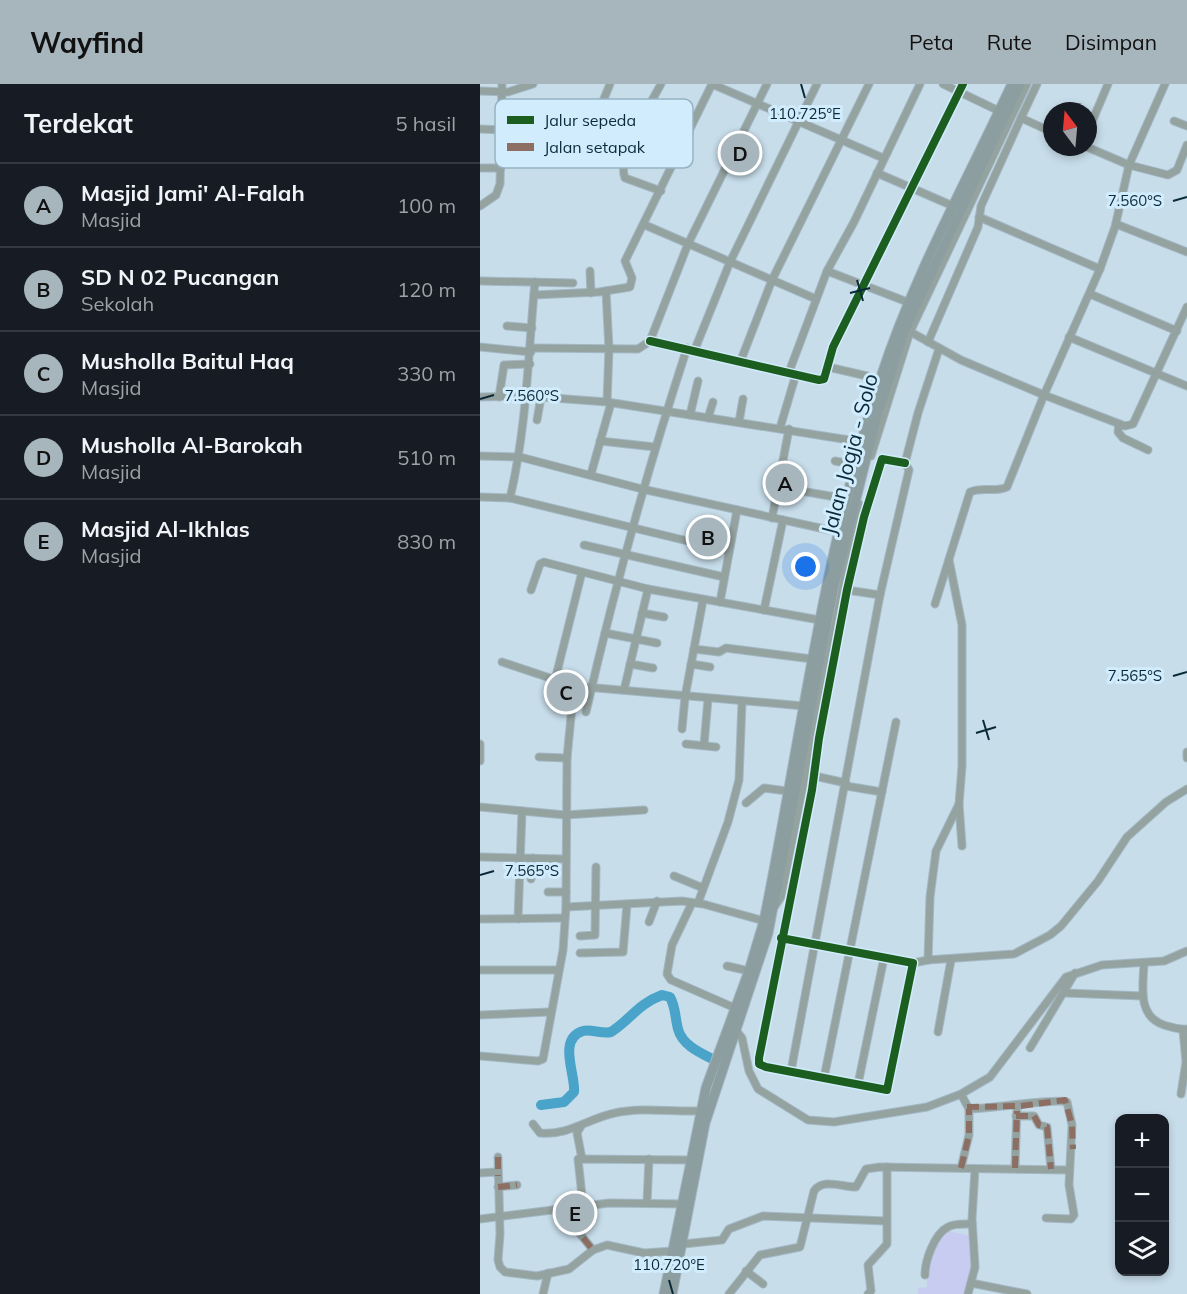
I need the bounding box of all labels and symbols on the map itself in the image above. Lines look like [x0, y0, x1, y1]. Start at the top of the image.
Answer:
legend [495, 99, 693, 168]
north arrow [1043, 102, 1097, 156]
text: 110.725°E [769, 104, 841, 123]
text: Jalur sepeda [544, 110, 636, 130]
pin: D [720, 130, 760, 176]
text: Jalan setapak [544, 137, 646, 157]
text: 7.560°S [1108, 191, 1162, 210]
street label: Jalan Jogja - Solo [815, 370, 883, 538]
text: 7.560°S [505, 386, 559, 405]
pin: A [766, 460, 804, 506]
pin: B [688, 514, 728, 560]
your location [791, 552, 820, 581]
text: 7.565°S [1108, 666, 1162, 685]
pin: C [546, 670, 586, 714]
text: 7.565°S [505, 861, 559, 880]
pin: E [556, 1190, 595, 1236]
text: 110.720°E [633, 1255, 705, 1274]

